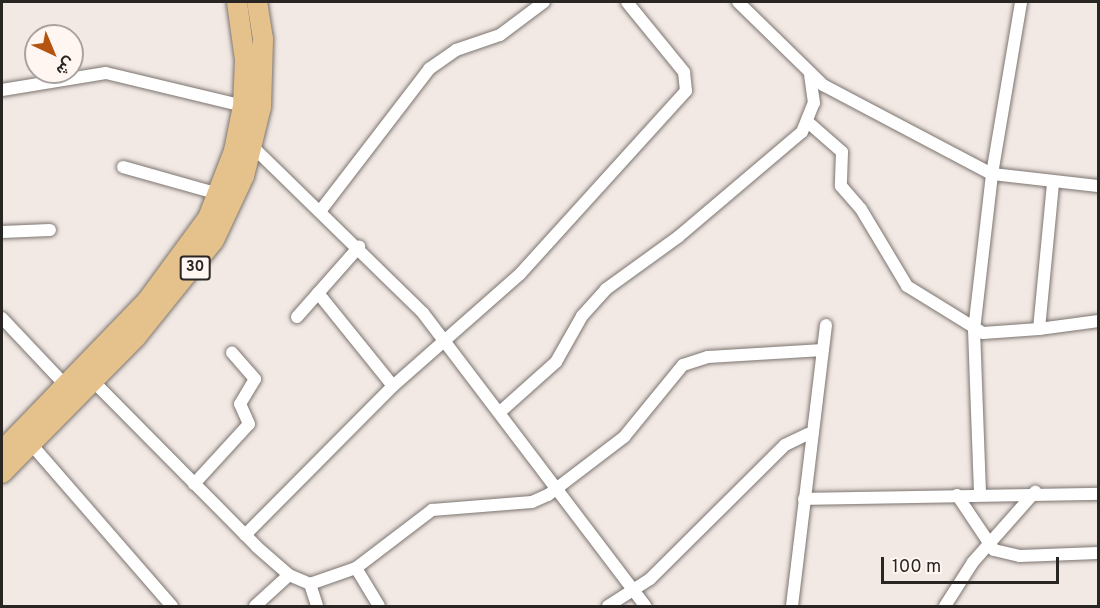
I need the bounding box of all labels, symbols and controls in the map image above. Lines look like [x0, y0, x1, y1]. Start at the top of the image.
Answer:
north arrow [24, 24, 84, 84]
text: ش [51, 52, 79, 79]
road number: 30 [178, 256, 212, 280]
scale bar [884, 545, 1062, 583]
text: 100 m [892, 556, 941, 579]

